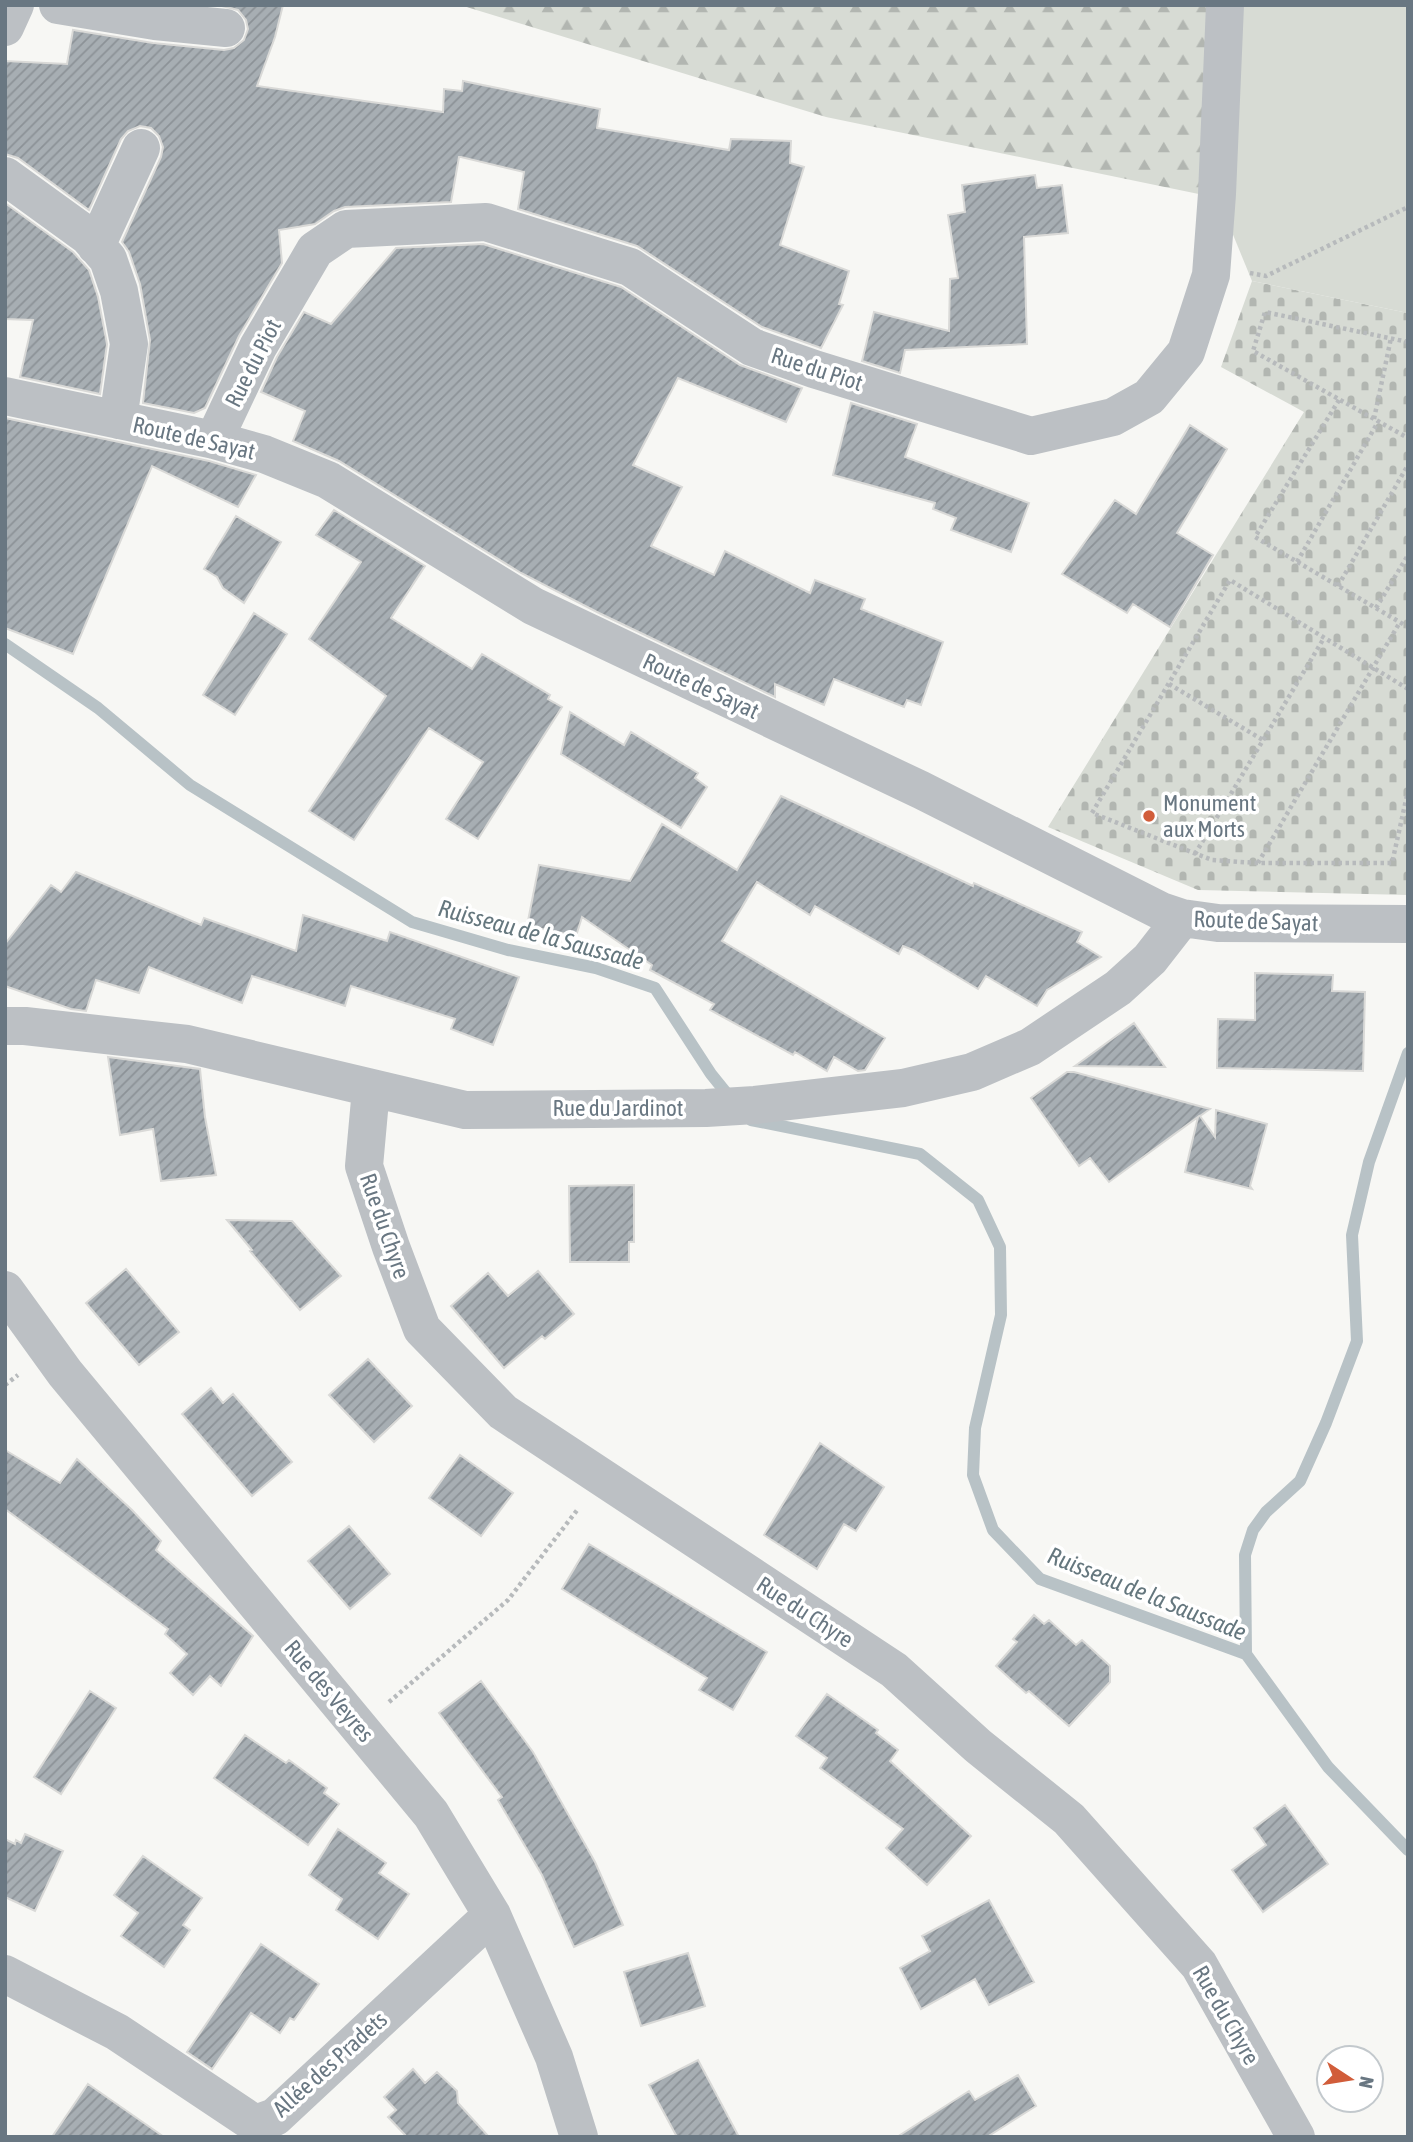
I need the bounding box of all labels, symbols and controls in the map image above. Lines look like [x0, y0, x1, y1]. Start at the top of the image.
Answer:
street label: Rue du Piot [220, 315, 286, 411]
street label: Rue du Piot [768, 342, 866, 396]
street label: Route de Sayat [130, 411, 258, 465]
street label: Route de Sayat [639, 648, 763, 724]
place label: Monument aux Morts [1163, 790, 1256, 842]
marker: Monument aux Morts [1141, 808, 1157, 824]
water label: Ruisseau de la Saussade [435, 894, 647, 975]
street label: Route de Sayat [1193, 906, 1319, 936]
street label: Rue du Jardinot [553, 1095, 684, 1121]
street label: Rue du Chyre [355, 1170, 415, 1282]
water label: Ruisseau de la Saussade [1044, 1541, 1250, 1646]
street label: Rue du Chyre [752, 1571, 858, 1653]
street label: Rue des Veyres [279, 1635, 379, 1747]
street label: Rue du Chyre [1187, 1961, 1265, 2069]
street label: Allée des Pradets [268, 2006, 392, 2122]
north arrow [1315, 2044, 1385, 2114]
text: N [1355, 2075, 1379, 2090]

